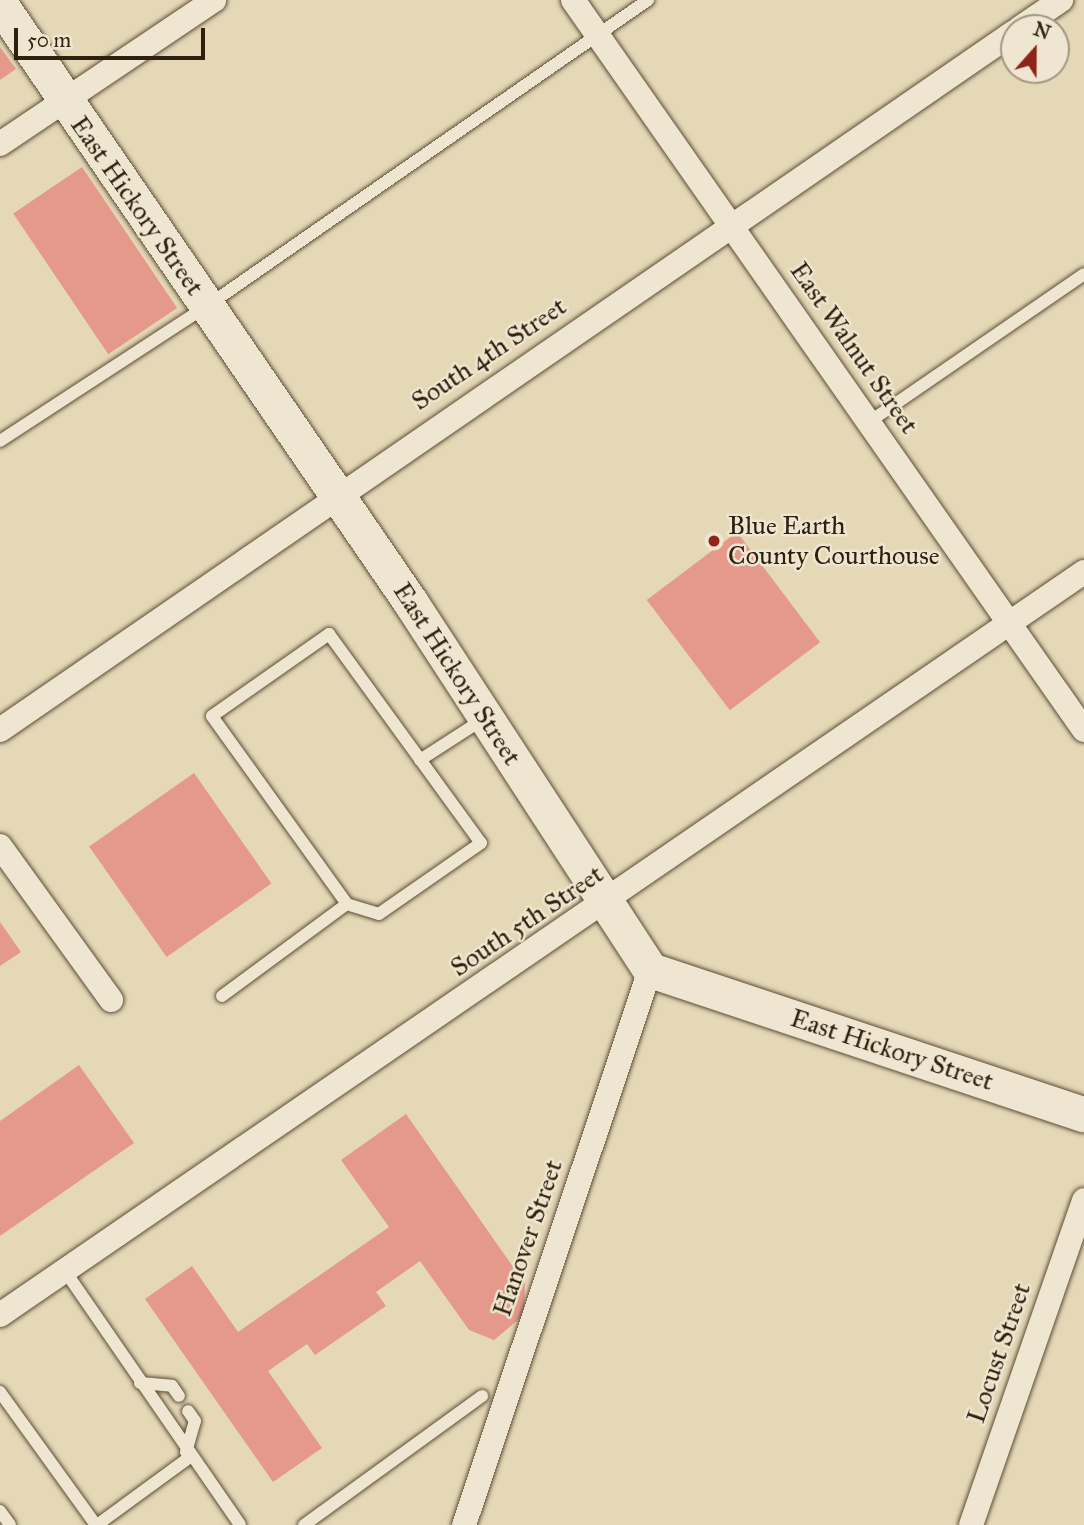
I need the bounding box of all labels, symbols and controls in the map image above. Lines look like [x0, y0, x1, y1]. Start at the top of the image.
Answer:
scale bar [18, 14, 208, 58]
north arrow [1000, 14, 1070, 84]
text: N [1030, 17, 1054, 44]
text: 50 m [27, 27, 71, 53]
street label: East Hickory Street [64, 110, 210, 302]
street label: East Walnut Street [783, 256, 925, 440]
street label: South 4th Street [406, 291, 572, 417]
place label: Blue Earth County Courthouse [728, 510, 939, 572]
marker: Blue Earth County Courthouse [706, 533, 722, 549]
street label: East Hickory Street [386, 577, 528, 771]
street label: South 5th Street [445, 858, 609, 984]
street label: East Hickory Street [787, 1002, 997, 1098]
street label: Hanover Street [487, 1156, 569, 1320]
street label: Locust Street [960, 1279, 1038, 1427]

